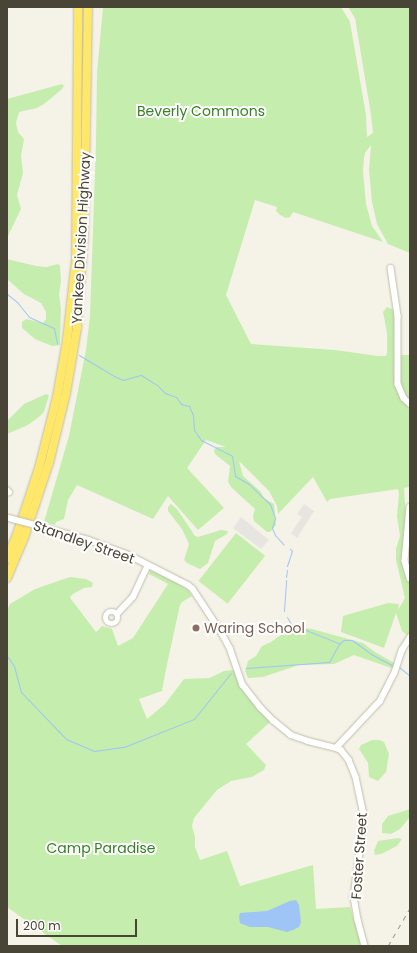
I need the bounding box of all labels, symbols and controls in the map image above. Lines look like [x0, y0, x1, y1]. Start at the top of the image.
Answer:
park label: Beverly Commons [137, 103, 265, 119]
street label: Yankee Division Highway [68, 152, 94, 324]
street label: Standley Street [31, 517, 137, 567]
place label: Waring School [204, 620, 305, 636]
marker: Waring School [191, 623, 201, 633]
street label: Foster Street [348, 812, 370, 900]
park label: Camp Paradise [46, 840, 156, 856]
scale bar [18, 911, 139, 937]
text: 200 m [23, 917, 61, 934]

